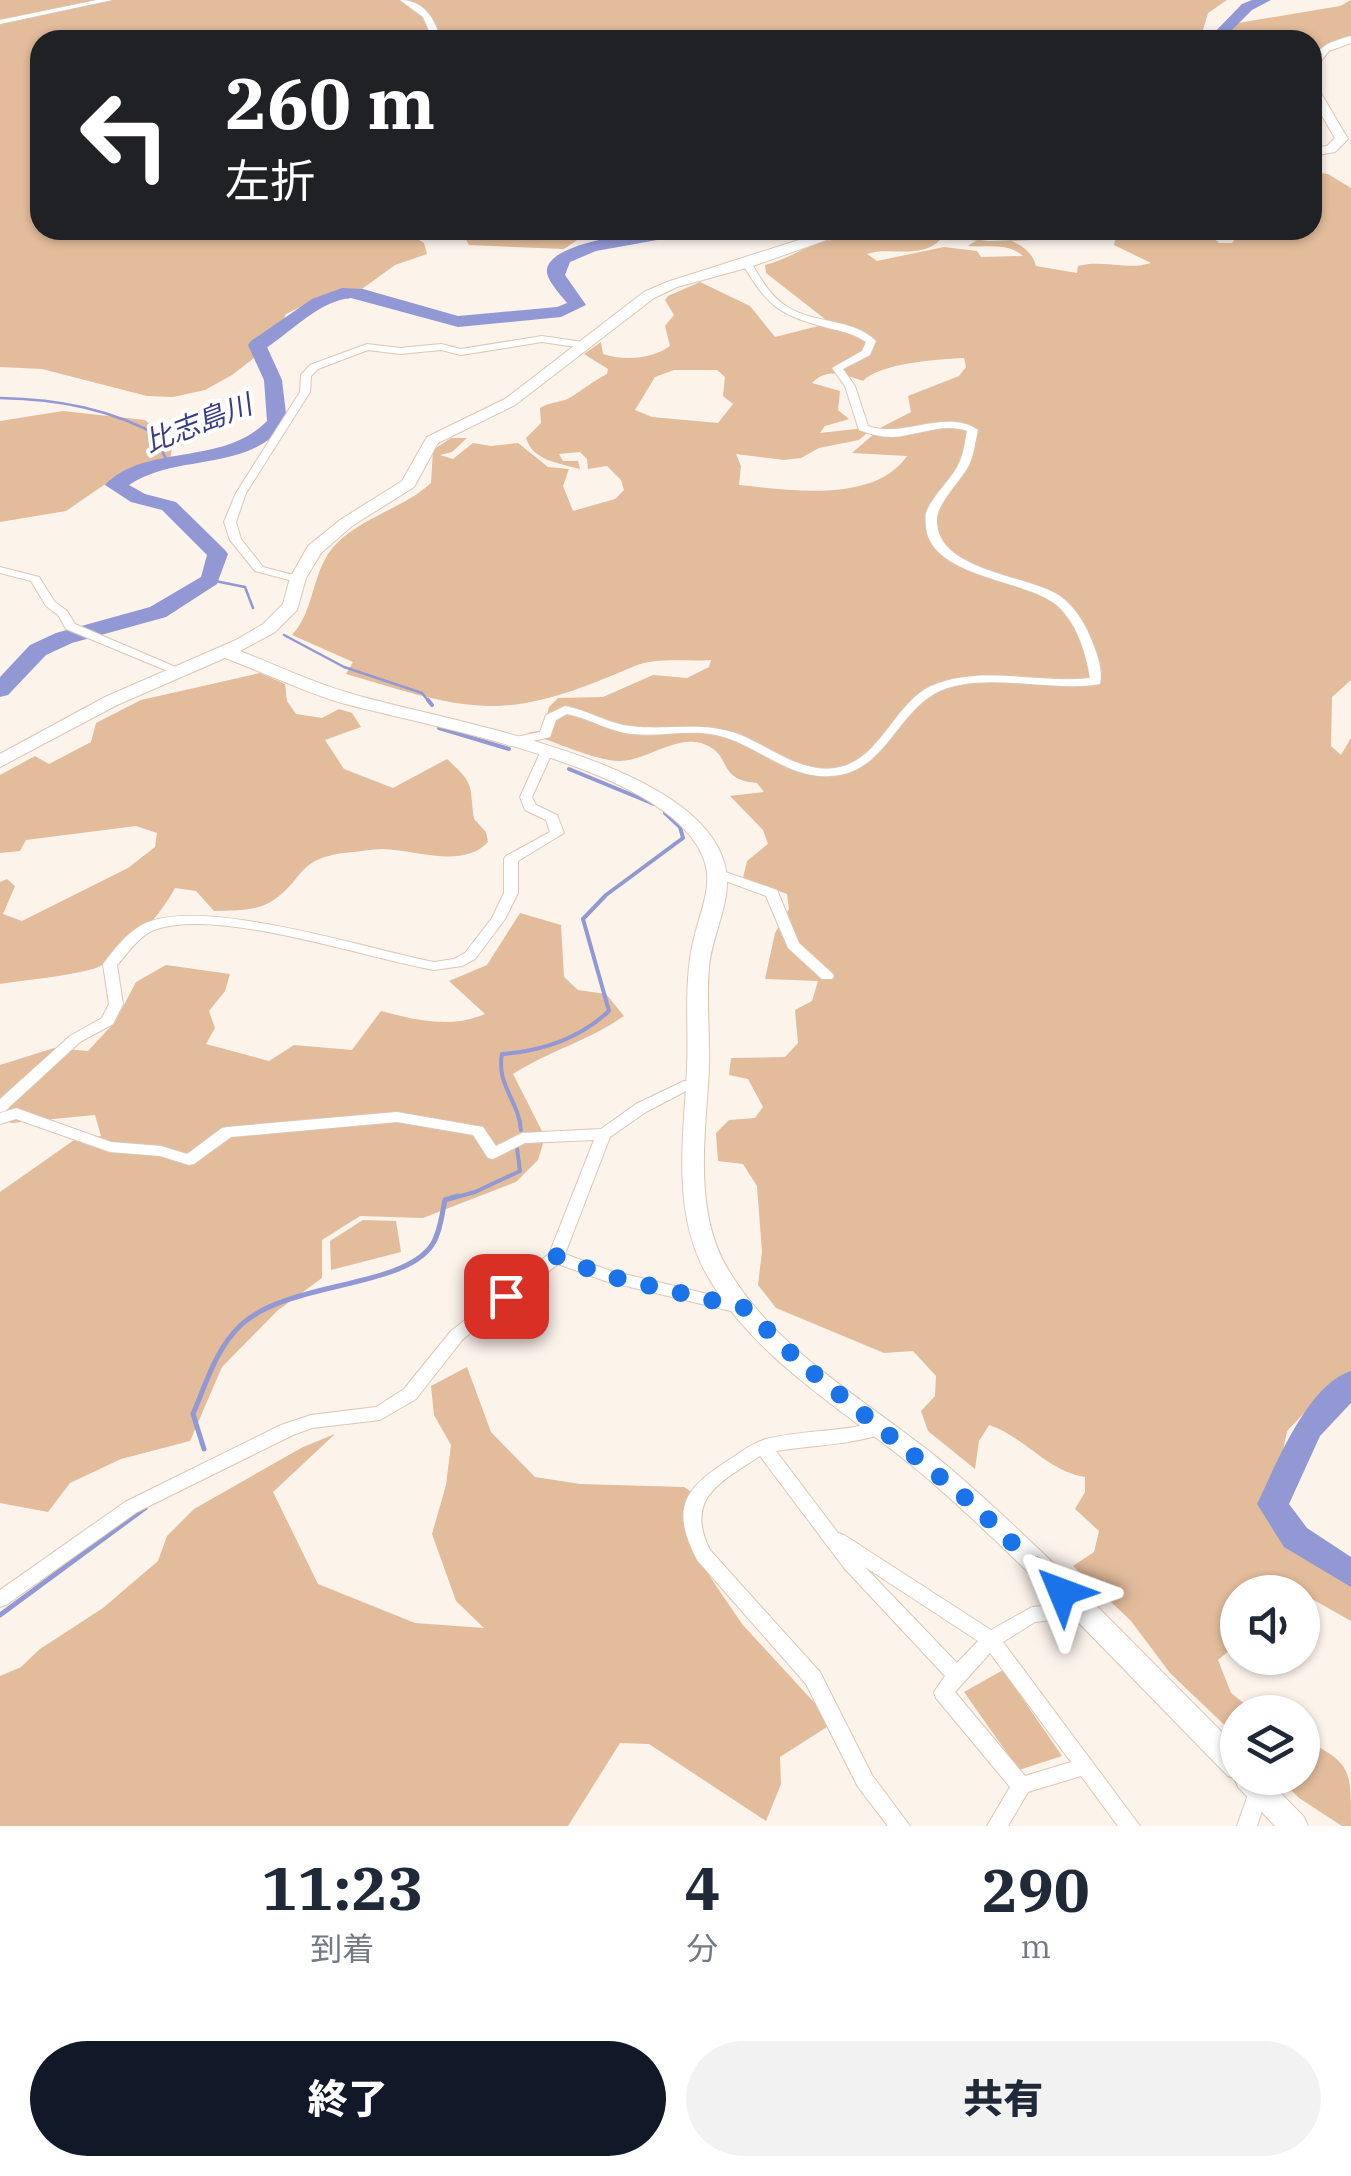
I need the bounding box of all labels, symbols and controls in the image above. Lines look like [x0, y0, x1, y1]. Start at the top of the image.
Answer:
text: 260 m [225, 57, 435, 148]
icon: left [60, 70, 190, 200]
text: 左折 [225, 151, 315, 209]
water label: 比志島川 [139, 384, 260, 460]
pin [464, 1254, 549, 1339]
icon: arrive [479, 1269, 534, 1324]
position arrow [1010, 1540, 1114, 1644]
map controls [1220, 1575, 1320, 1795]
button: sound [1220, 1575, 1320, 1675]
button: layers [1220, 1695, 1320, 1795]
text: 11:23 [261, 1848, 423, 1927]
text: 4 [685, 1848, 721, 1927]
text: 290 [982, 1850, 1090, 1929]
text: m [1021, 1925, 1051, 1967]
text: 到着 [310, 1927, 374, 1969]
text: 分 [687, 1927, 719, 1969]
button: 終了 [30, 2041, 666, 2156]
button: 共有 [686, 2041, 1321, 2156]

